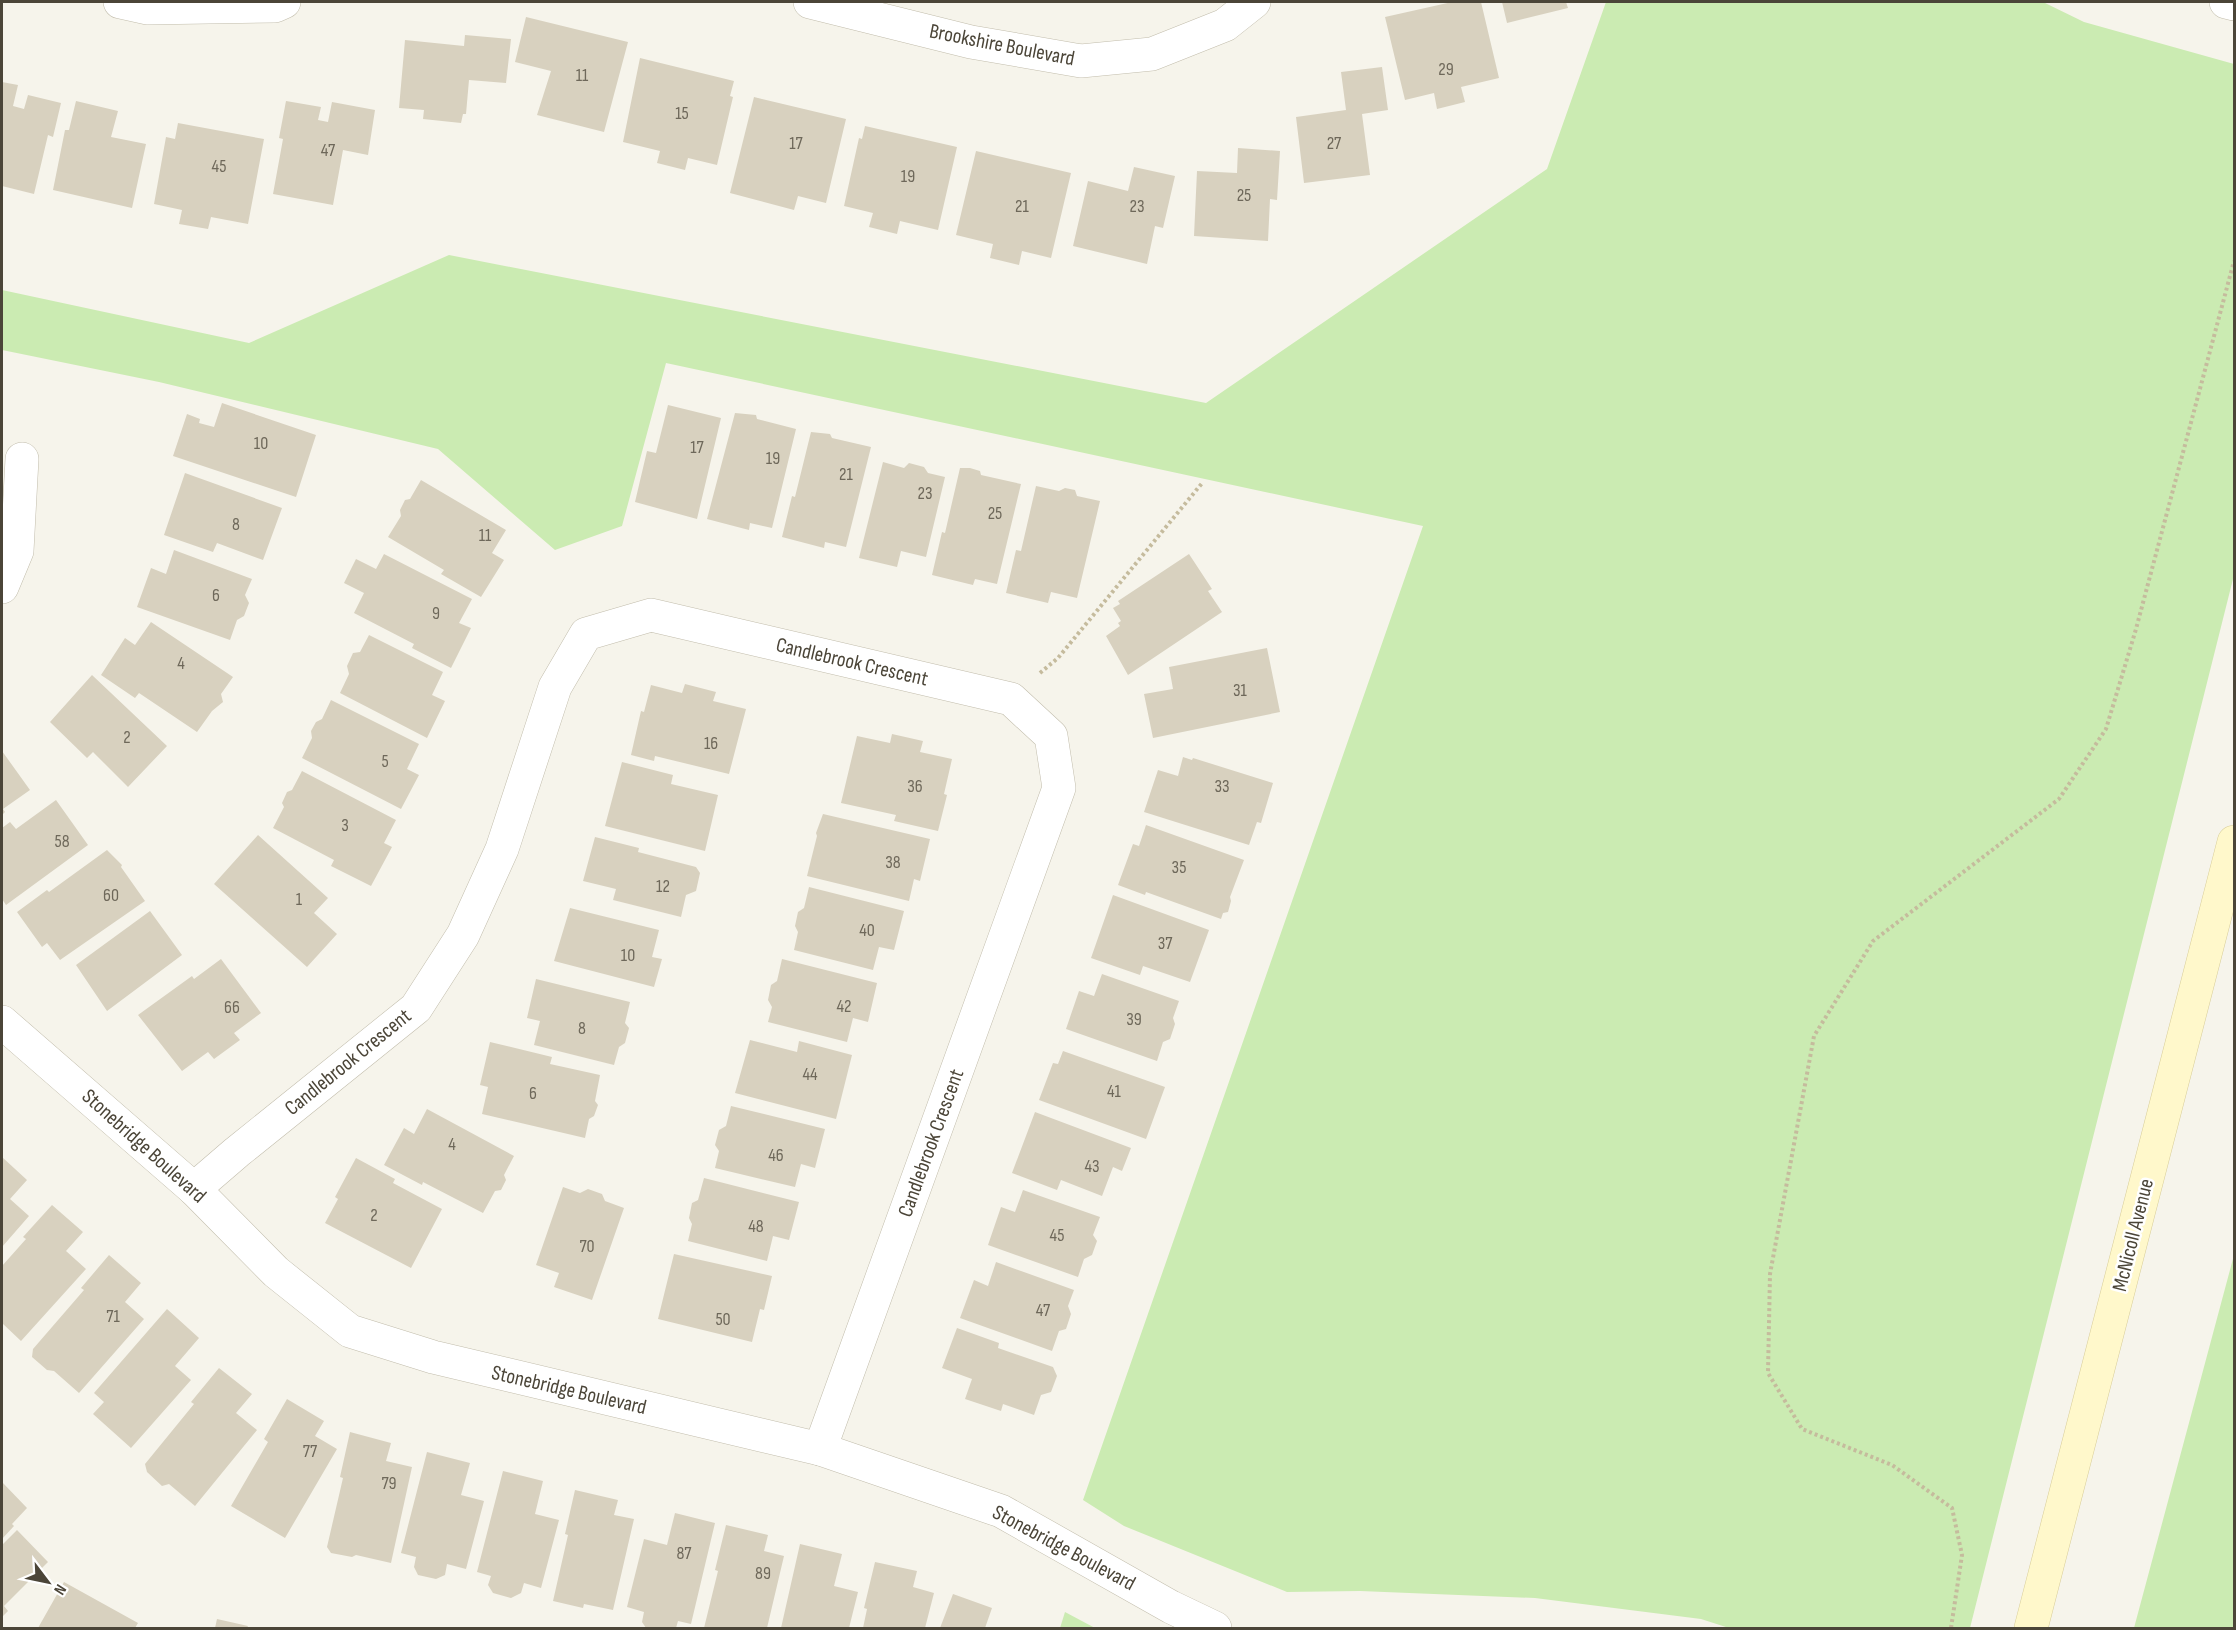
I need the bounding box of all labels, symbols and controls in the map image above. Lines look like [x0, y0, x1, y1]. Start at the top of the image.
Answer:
street label: Brookshire Boulevard [927, 19, 1077, 71]
house number: 29 [1438, 59, 1454, 80]
house number: 11 [576, 65, 589, 86]
house number: 15 [675, 103, 689, 124]
house number: 17 [789, 133, 804, 154]
house number: 27 [1327, 133, 1342, 154]
house number: 47 [321, 140, 336, 161]
house number: 45 [212, 156, 226, 177]
house number: 19 [901, 166, 915, 187]
house number: 25 [1237, 185, 1251, 206]
house number: 21 [1015, 196, 1030, 217]
house number: 23 [1130, 196, 1145, 217]
house number: 10 [254, 433, 268, 454]
house number: 17 [690, 437, 705, 458]
house number: 19 [766, 448, 780, 469]
house number: 21 [839, 464, 854, 485]
house number: 23 [918, 483, 933, 504]
house number: 25 [988, 503, 1002, 524]
house number: 8 [232, 514, 240, 535]
house number: 11 [479, 525, 492, 546]
house number: 6 [212, 585, 220, 606]
house number: 9 [432, 603, 440, 624]
street label: Candlebrook Crescent [774, 632, 930, 692]
house number: 4 [177, 653, 185, 674]
house number: 31 [1233, 680, 1248, 701]
house number: 2 [123, 727, 131, 748]
house number: 16 [704, 733, 718, 754]
house number: 5 [381, 751, 389, 772]
house number: 36 [907, 776, 923, 797]
house number: 33 [1214, 776, 1230, 797]
house number: 3 [341, 815, 349, 836]
house number: 58 [54, 831, 70, 852]
house number: 38 [885, 852, 901, 873]
house number: 35 [1172, 857, 1186, 878]
house number: 12 [656, 876, 670, 897]
house number: 60 [103, 885, 119, 906]
house number: 1 [296, 889, 303, 910]
house number: 40 [859, 920, 875, 941]
house number: 37 [1158, 933, 1173, 954]
house number: 10 [621, 945, 635, 966]
house number: 42 [836, 996, 852, 1017]
house number: 66 [224, 997, 240, 1018]
street label: Candlebrook Crescent [280, 1003, 416, 1121]
house number: 39 [1126, 1009, 1142, 1030]
house number: 8 [578, 1018, 586, 1039]
house number: 44 [802, 1064, 818, 1085]
street label: Candlebrook Crescent [893, 1066, 969, 1220]
house number: 41 [1107, 1081, 1122, 1102]
house number: 6 [529, 1083, 537, 1104]
street label: Stonebridge Boulevard [77, 1084, 211, 1208]
house number: 4 [448, 1134, 456, 1155]
house number: 46 [768, 1145, 784, 1166]
house number: 43 [1084, 1156, 1100, 1177]
street label: McNicoll Avenue [2107, 1176, 2159, 1294]
house number: 2 [370, 1205, 378, 1226]
house number: 48 [748, 1216, 764, 1237]
house number: 45 [1050, 1225, 1064, 1246]
house number: 70 [579, 1236, 595, 1257]
house number: 47 [1036, 1300, 1051, 1321]
house number: 71 [106, 1306, 120, 1327]
house number: 50 [715, 1309, 731, 1330]
street label: Stonebridge Boulevard [489, 1360, 649, 1420]
house number: 77 [303, 1441, 318, 1462]
house number: 79 [381, 1473, 397, 1494]
street label: Stonebridge Boulevard [988, 1500, 1140, 1596]
house number: 87 [676, 1543, 692, 1564]
north arrow [18, 1552, 78, 1612]
house number: 89 [755, 1563, 771, 1584]
text: N [49, 1580, 70, 1598]

